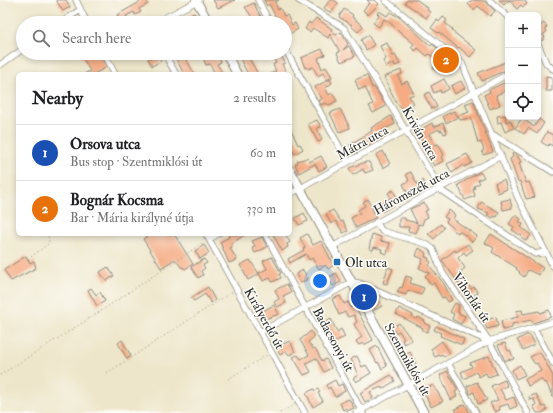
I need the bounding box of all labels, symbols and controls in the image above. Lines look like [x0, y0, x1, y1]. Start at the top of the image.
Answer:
map controls [505, 12, 541, 120]
button: + [505, 12, 541, 48]
search box [16, 16, 292, 60]
icon: search [30, 27, 52, 49]
text: Search here [62, 29, 131, 48]
pin: 2 [433, 45, 459, 75]
button: − [505, 48, 541, 84]
button: locate [505, 84, 541, 120]
text: Nearby [32, 88, 83, 109]
text: 2 results [233, 90, 276, 106]
street label: Kriván utca [398, 104, 442, 164]
street label: Mátra utca [334, 122, 392, 164]
text: Orsova utca [70, 135, 141, 154]
text: 1 [43, 145, 47, 161]
text: 60 m [250, 145, 276, 161]
text: Bus stop · Szentmiklósi út [70, 154, 203, 170]
street label: Háromszék utca [371, 165, 453, 219]
text: Bognár Kocsma [70, 191, 164, 210]
text: 2 [42, 201, 48, 217]
text: 330 m [247, 201, 276, 217]
text: Bar · Mária királyné útja [70, 210, 194, 226]
place label: Olt utca [345, 255, 388, 271]
marker: Olt utca [332, 257, 342, 267]
street label: Vihorlát út [449, 269, 494, 326]
your location [310, 271, 330, 291]
pin: 1 [351, 282, 377, 312]
street label: Királyerdő út [240, 285, 288, 353]
street label: Badacsonyi út [308, 305, 357, 375]
street label: Szentmiklósi út [381, 320, 434, 399]

